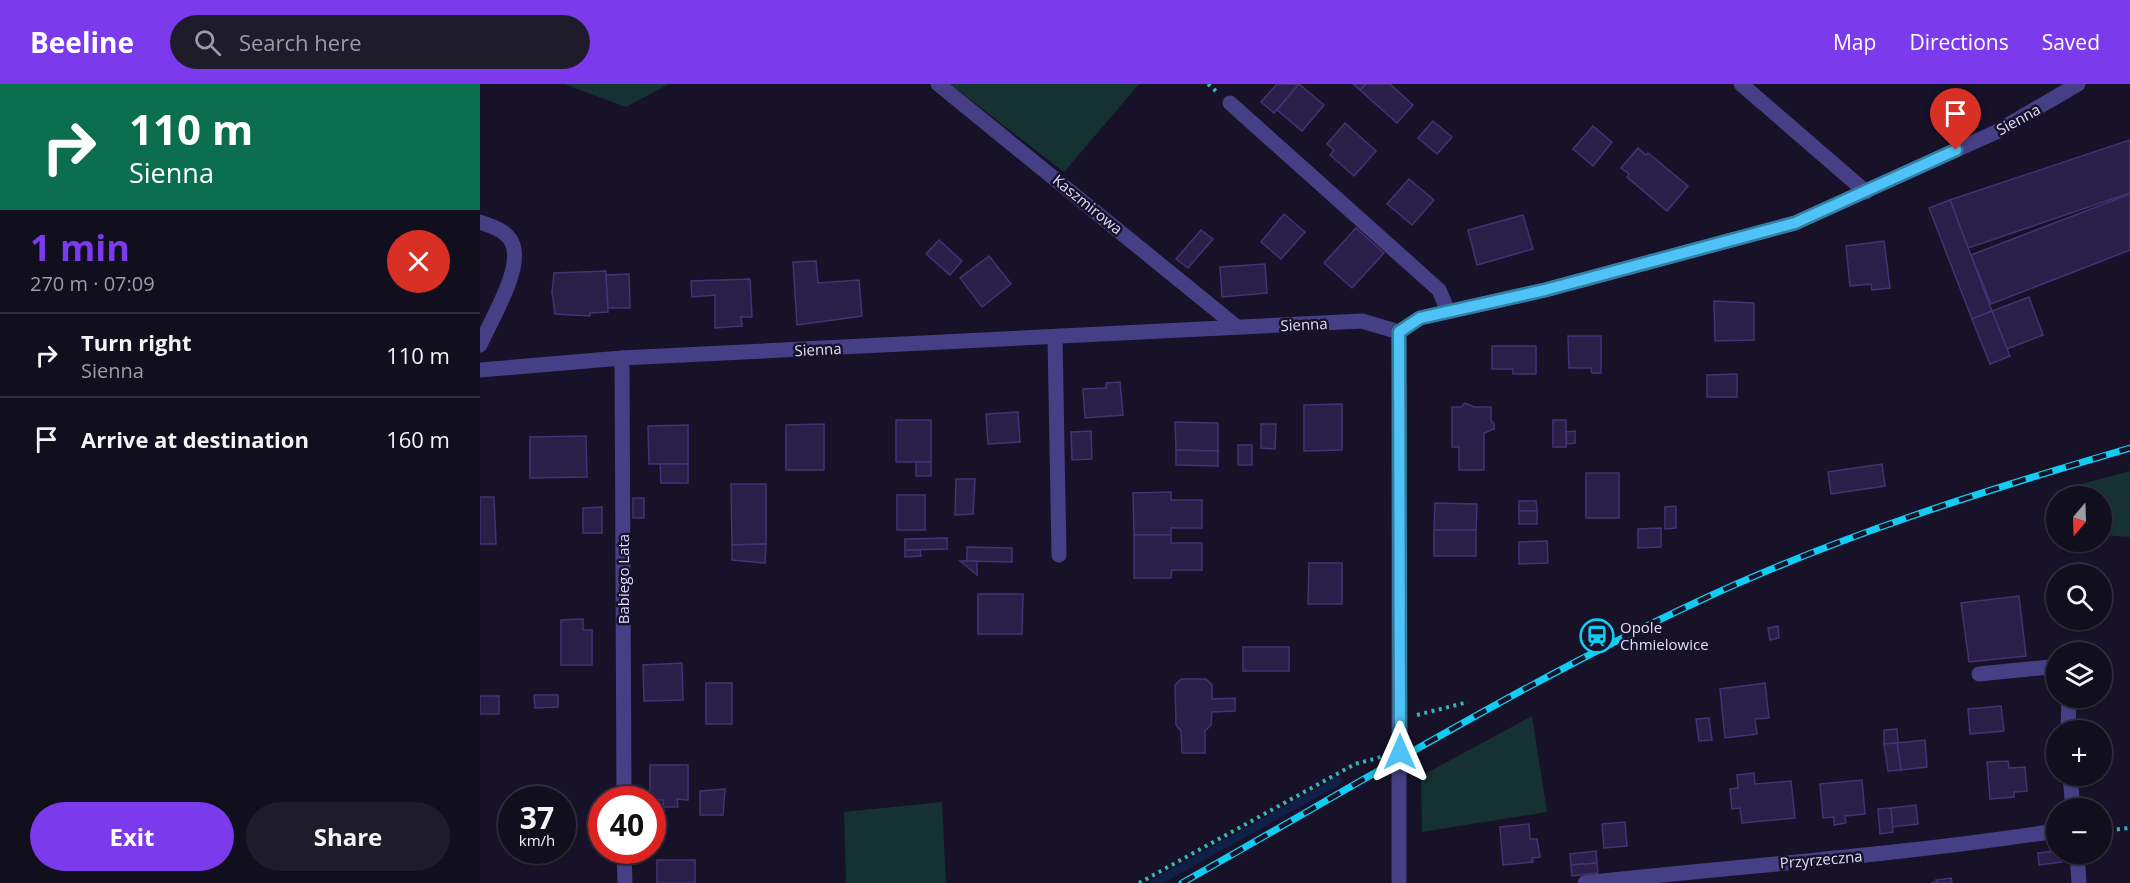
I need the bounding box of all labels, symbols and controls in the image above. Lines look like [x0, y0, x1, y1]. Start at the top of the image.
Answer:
search box [170, 15, 590, 69]
text: Beeline [30, 23, 134, 61]
icon: search [191, 26, 224, 59]
text: Search here [239, 27, 362, 57]
text: Map [1833, 28, 1876, 56]
text: Directions [1909, 28, 2009, 56]
text: Saved [2042, 28, 2100, 56]
pin [1930, 88, 1981, 150]
icon: arrive [1939, 97, 1972, 130]
street label: Sienna [1993, 99, 2043, 139]
text: 110 m [129, 100, 253, 157]
icon: right [30, 108, 108, 186]
text: Sienna [129, 154, 214, 191]
street label: Kaszmirowa [1049, 170, 1127, 238]
text: 1 min [30, 223, 130, 272]
button: close [387, 230, 450, 293]
text: 270 m · 07:09 [30, 270, 155, 297]
street label: Sienna [1280, 313, 1328, 335]
text: Turn right [81, 327, 192, 357]
street label: Sienna [794, 338, 842, 360]
icon: right [30, 339, 63, 372]
text: 110 m [386, 340, 450, 370]
text: Sienna [81, 357, 144, 384]
icon: arrive [30, 423, 63, 456]
text: Arrive at destination [81, 424, 309, 454]
text: 160 m [386, 424, 450, 454]
north arrow [2046, 486, 2112, 552]
map controls [2046, 486, 2112, 864]
street label: Babiego Lata [613, 534, 633, 624]
button: search [2046, 564, 2112, 630]
place label: Opole Chmielowice [1620, 617, 1709, 654]
station icon: Opole Chmielowice [1579, 618, 1615, 654]
button: layers [2046, 642, 2112, 708]
position arrow [1368, 720, 1432, 784]
button: + [2046, 720, 2112, 786]
speed limit sign: 40 [588, 786, 666, 864]
text: 37 [520, 797, 554, 838]
button: − [2046, 798, 2112, 864]
button: Exit [30, 802, 234, 871]
button: Share [246, 802, 450, 871]
text: km/h [519, 830, 555, 850]
street label: Przyrzeczna [1779, 845, 1863, 873]

